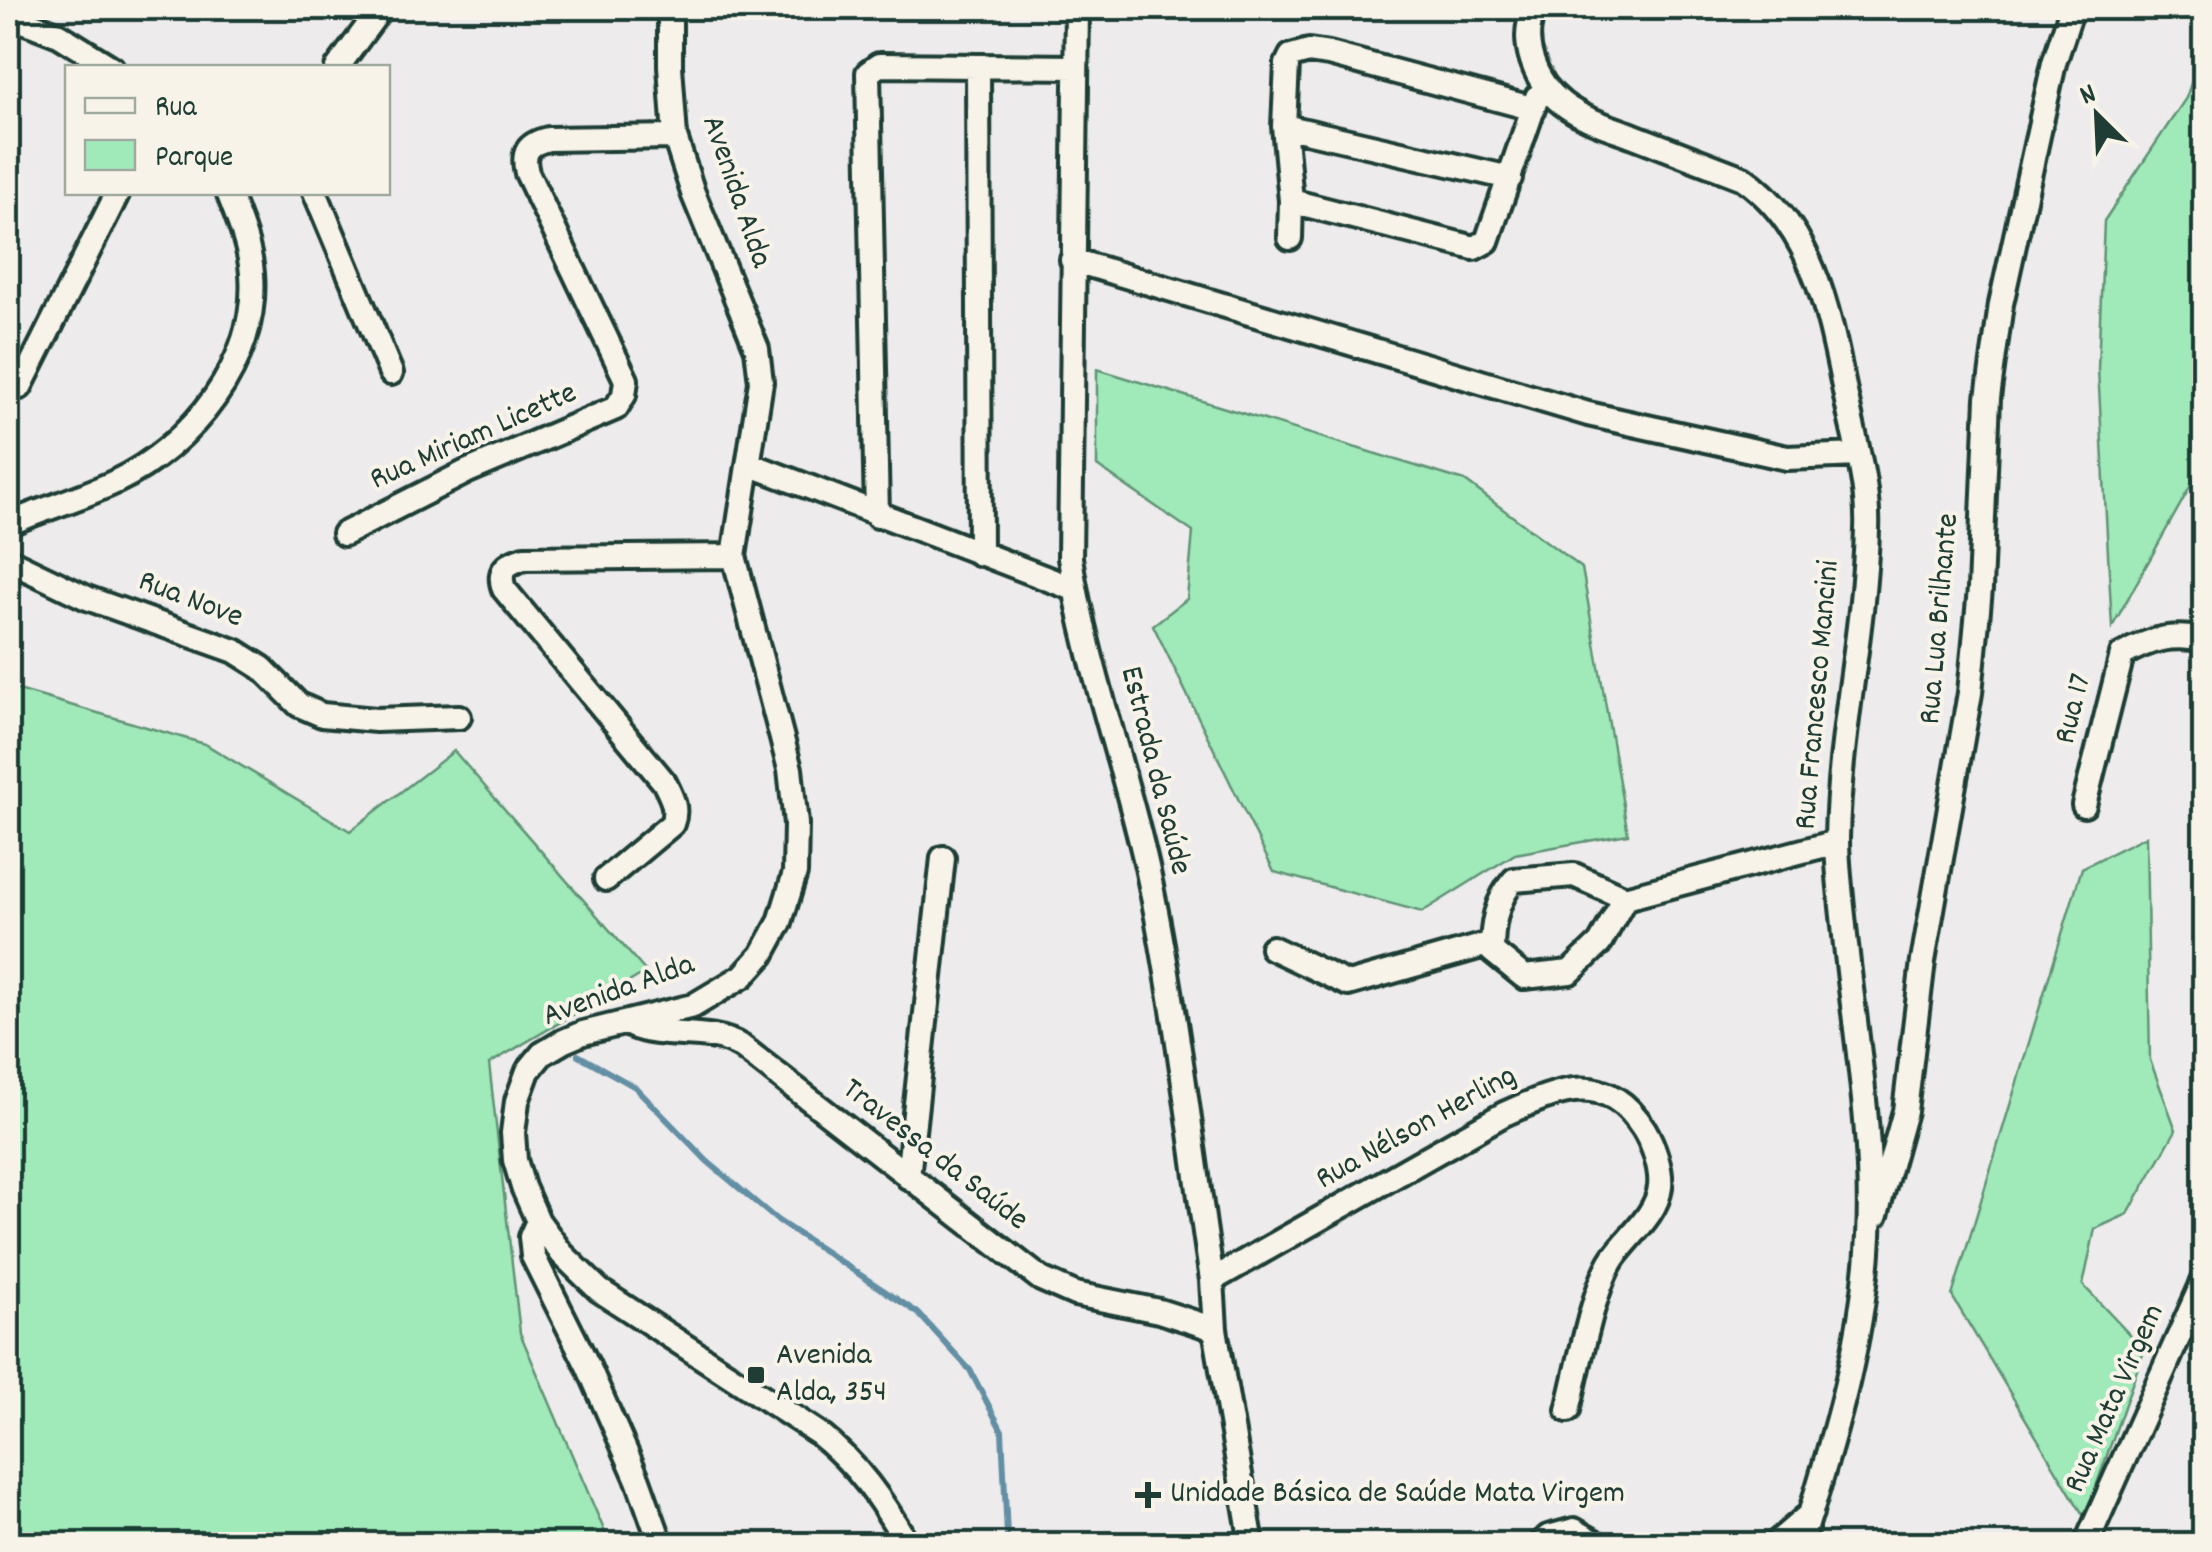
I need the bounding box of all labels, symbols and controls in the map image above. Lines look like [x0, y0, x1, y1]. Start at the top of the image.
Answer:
legend [65, 65, 390, 195]
north arrow [2047, 65, 2147, 165]
text: N [2074, 76, 2103, 118]
text: Rua [155, 88, 198, 131]
street label: Avenida Alda [688, 110, 783, 275]
text: Parque [155, 138, 233, 181]
street label: Rua Miriam Licette [363, 372, 585, 504]
street label: Rua Lua Brilhante [1909, 512, 1973, 726]
street label: Rua Francesco Mancini [1784, 558, 1854, 832]
street label: Rua Nove [131, 560, 249, 642]
street label: Estrada da Saúde [1106, 662, 1202, 880]
street label: Rua 17 [2044, 669, 2106, 749]
street label: Avenida Alda [537, 943, 702, 1041]
street label: Rua Nélson Herling [1308, 1055, 1526, 1203]
street label: Travessa da Saúde [831, 1068, 1037, 1244]
street label: Rua Mata Virgem [2054, 1297, 2178, 1501]
place label: Avenida Alda, 354 [776, 1334, 887, 1417]
marker: Avenida Alda, 354 [745, 1364, 767, 1386]
place label: Unidade Básica de Saúde Mata Virgem [1170, 1472, 1625, 1518]
marker: Unidade Básica de Saúde Mata Virgem [1135, 1482, 1161, 1508]

